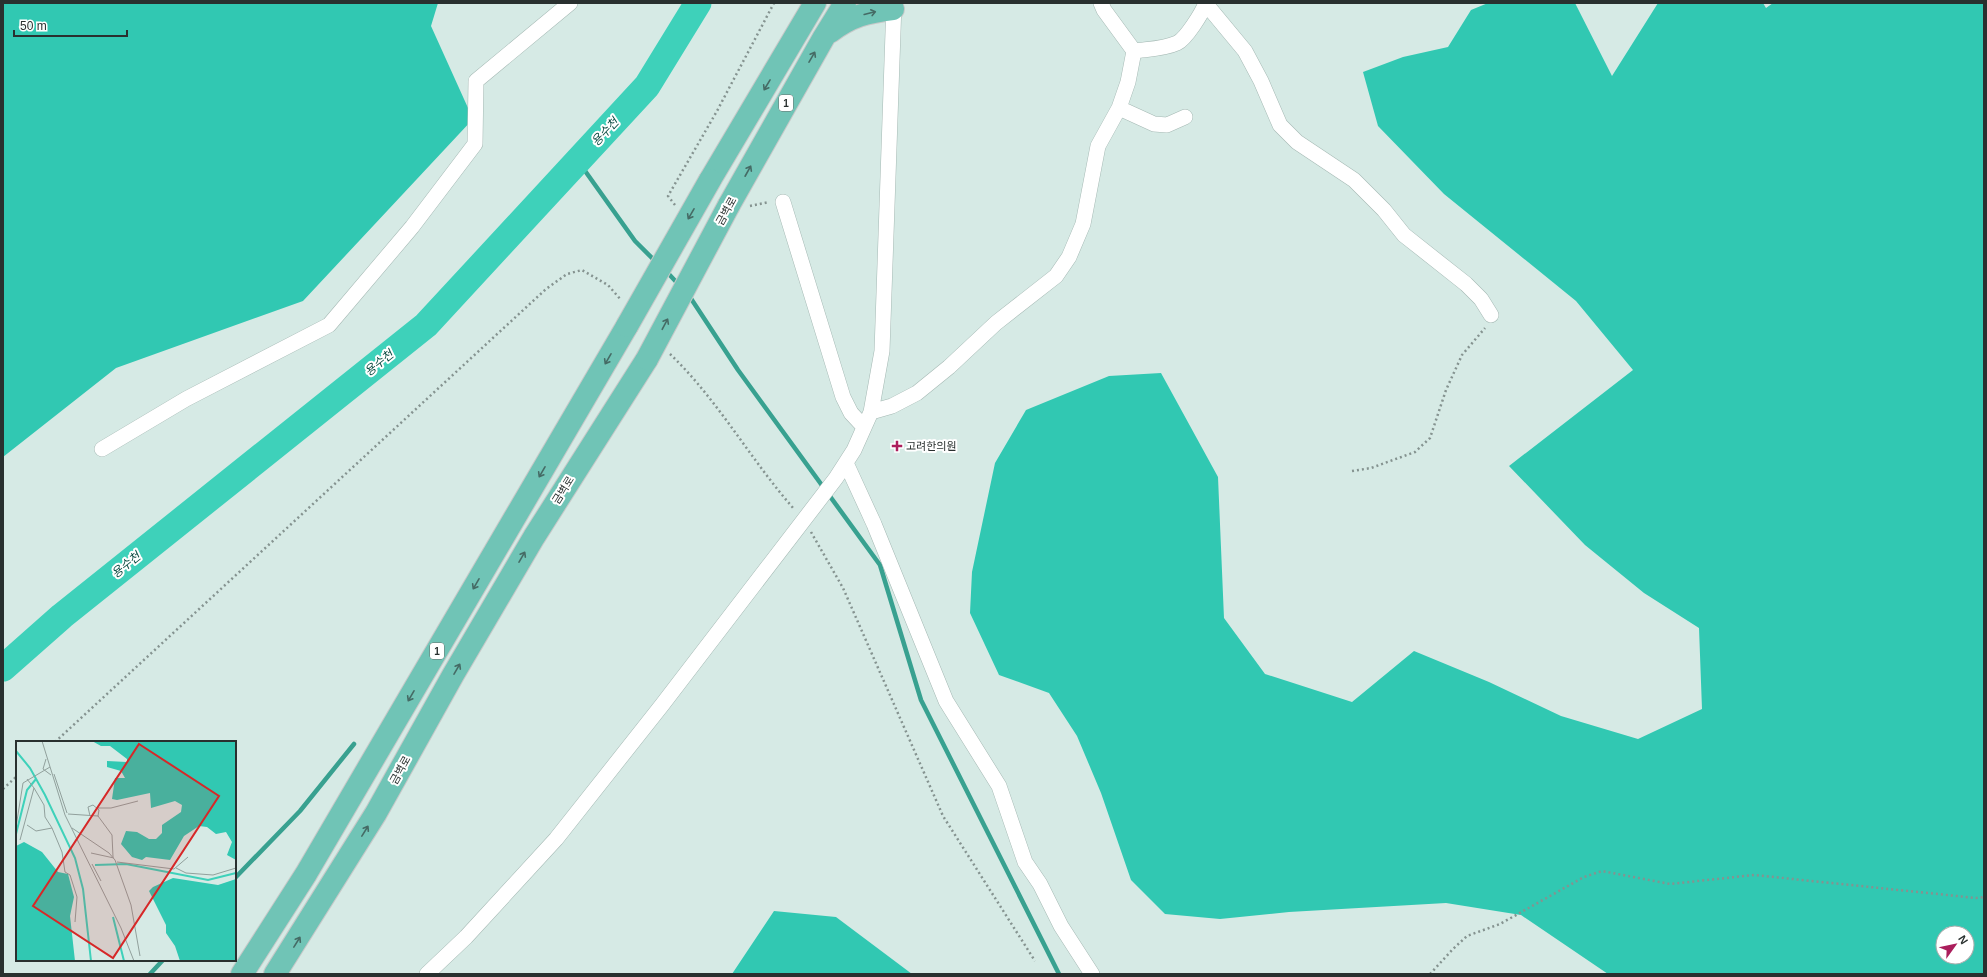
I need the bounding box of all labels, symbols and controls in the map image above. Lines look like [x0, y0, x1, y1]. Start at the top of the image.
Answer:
one-way arrow [863, 8, 876, 16]
scale bar [14, 12, 127, 38]
text: 50 m [20, 19, 47, 33]
one-way arrow [809, 51, 817, 63]
one-way arrow [762, 79, 770, 91]
road number: 1 [779, 95, 793, 111]
water label: 용수천 [589, 114, 623, 149]
one-way arrow [745, 165, 753, 177]
street label: 금벽로 [713, 195, 739, 227]
one-way arrow [686, 208, 694, 220]
one-way arrow [662, 319, 669, 331]
water label: 용수천 [362, 346, 398, 379]
one-way arrow [603, 353, 611, 365]
marker: 고려한의원 [891, 440, 903, 452]
place label: 고려한의원 [906, 440, 957, 452]
one-way arrow [537, 465, 545, 477]
street label: 금벽로 [550, 474, 576, 506]
water label: 용수천 [109, 548, 145, 581]
one-way arrow [519, 551, 527, 563]
one-way arrow [472, 578, 480, 590]
road number: 1 [430, 643, 444, 659]
one-way arrow [453, 663, 461, 675]
one-way arrow [406, 690, 414, 702]
inset map [16, 741, 236, 961]
street label: 금벽로 [387, 754, 413, 786]
one-way arrow [361, 826, 369, 837]
north arrow [1935, 925, 1975, 965]
text: N [1956, 933, 1971, 946]
one-way arrow [293, 937, 301, 948]

